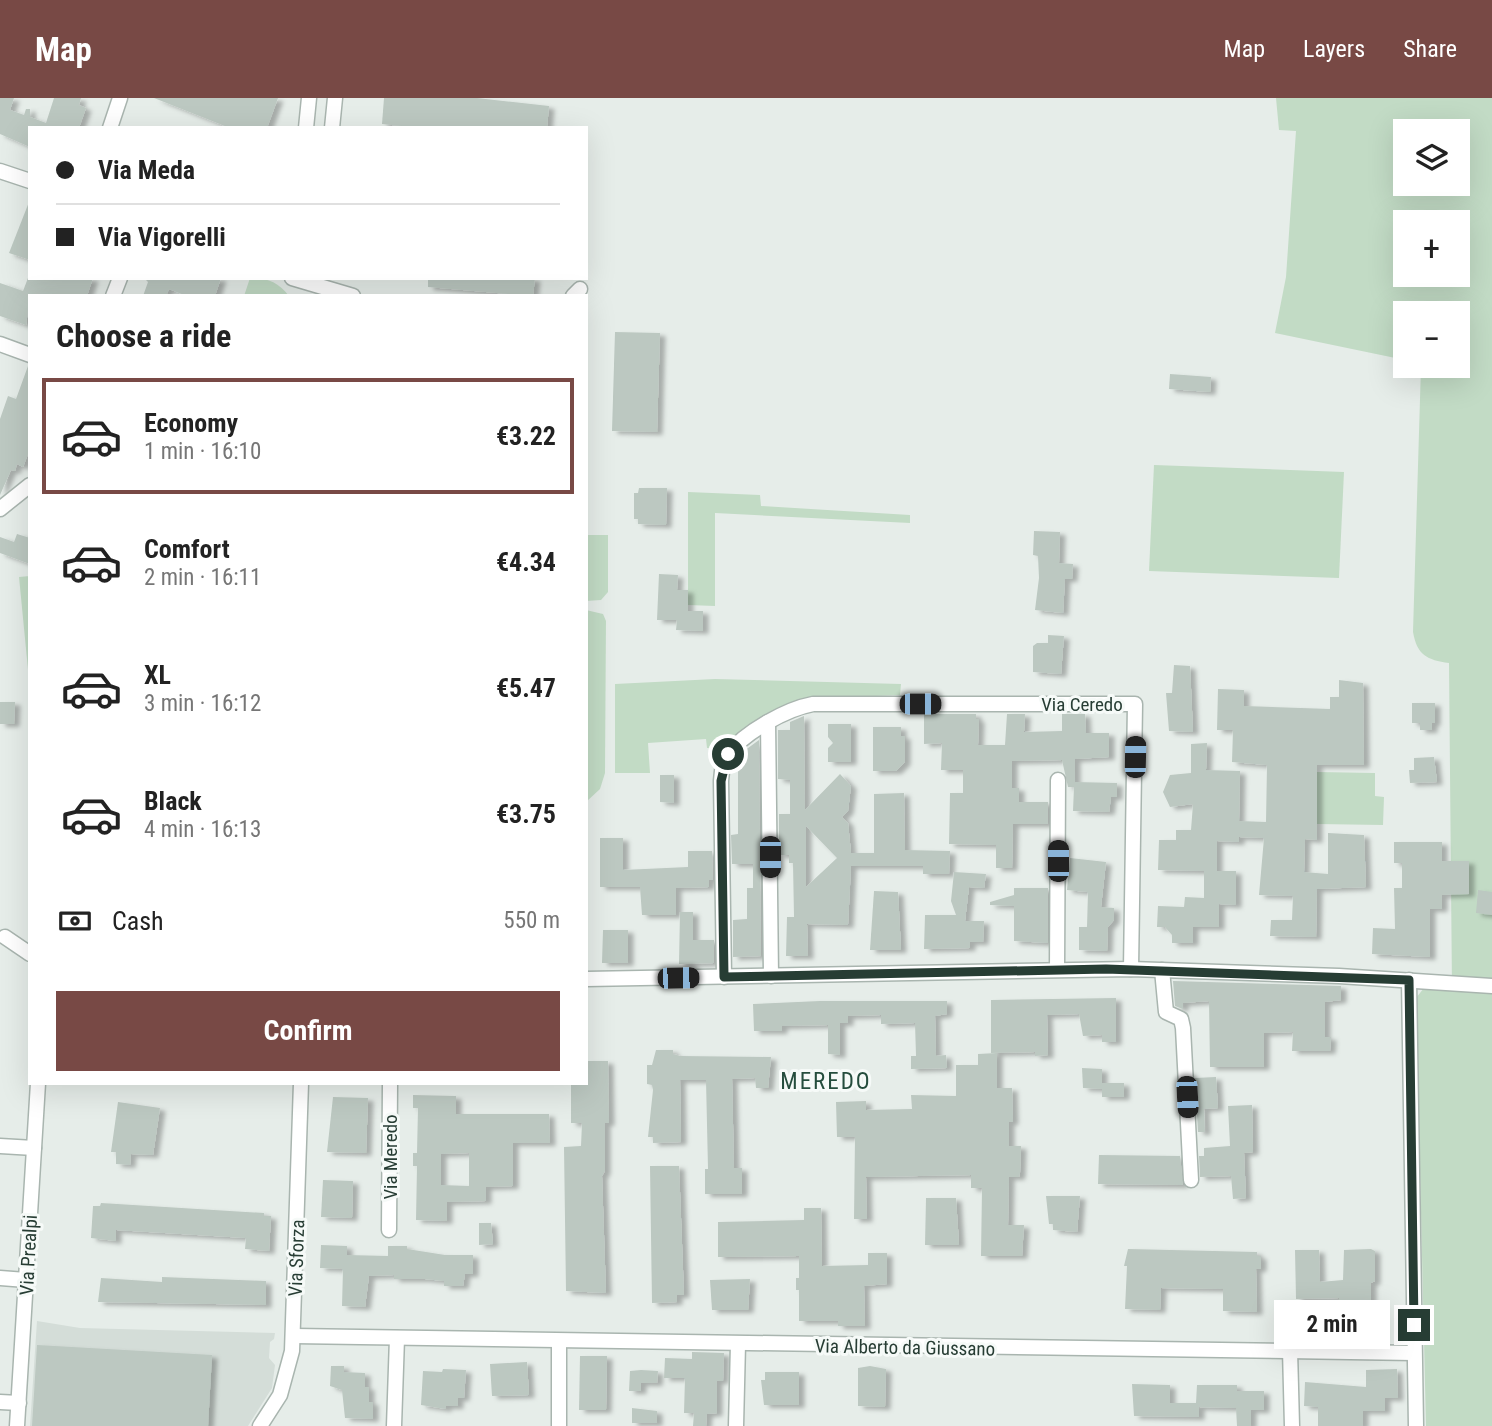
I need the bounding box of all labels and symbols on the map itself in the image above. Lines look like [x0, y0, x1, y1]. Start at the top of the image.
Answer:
street label: Via Ceredo [1041, 693, 1123, 716]
car [900, 694, 942, 715]
car [1125, 736, 1146, 778]
route start [712, 738, 744, 770]
car [760, 836, 781, 878]
car [1048, 840, 1069, 882]
car [657, 967, 700, 989]
district label: MEREDO [780, 1068, 872, 1095]
car [1176, 1075, 1199, 1119]
street label: Via Meredo [379, 1114, 402, 1200]
street label: Via Prealpi [15, 1214, 42, 1296]
street label: Via Sforza [284, 1219, 309, 1297]
callout: 2 min [1274, 1300, 1390, 1350]
route end [1398, 1309, 1430, 1341]
street label: Via Alberto da Giussano [815, 1334, 995, 1361]

